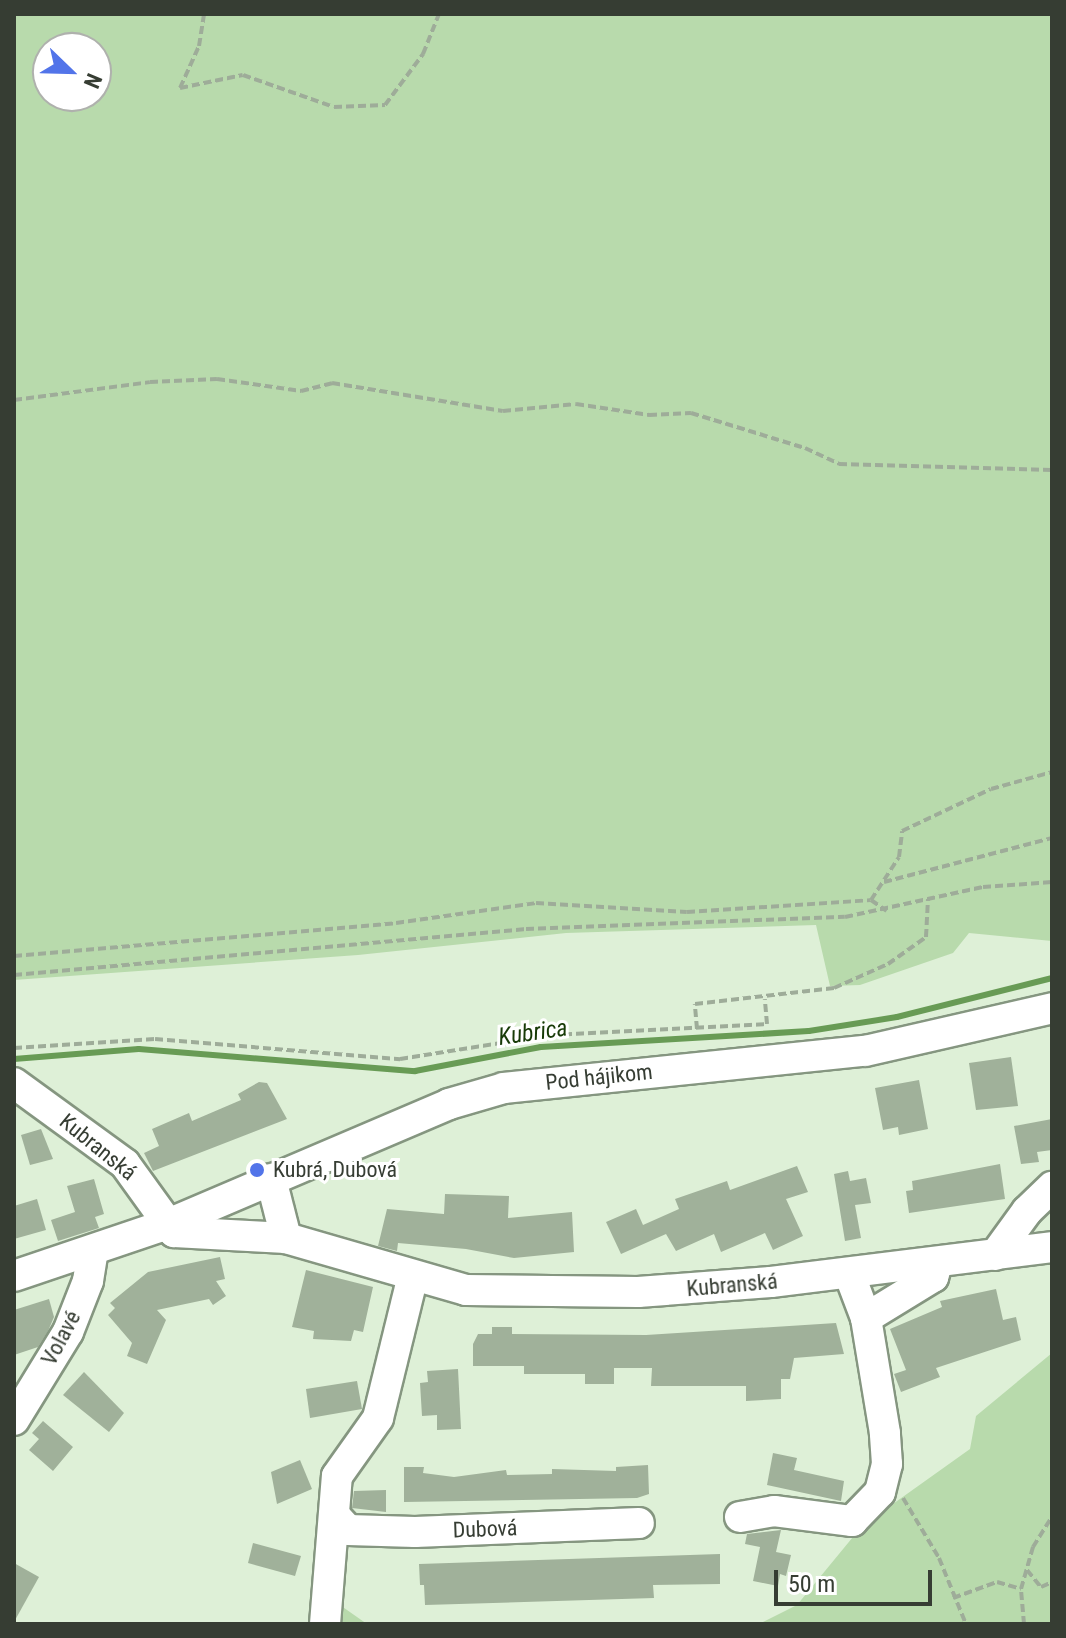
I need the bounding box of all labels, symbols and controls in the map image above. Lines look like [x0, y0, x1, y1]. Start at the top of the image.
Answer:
north arrow [32, 32, 112, 112]
text: N [79, 70, 107, 92]
water label: Kubrica [497, 1014, 569, 1052]
street label: Pod hájikom [544, 1058, 654, 1096]
street label: Kubranská [54, 1108, 142, 1186]
place label: Kubrá, Dubová [273, 1157, 397, 1183]
marker: Kubrá, Dubová [248, 1161, 266, 1179]
street label: Kubranská [685, 1268, 779, 1302]
street label: Volavé [36, 1306, 86, 1370]
street label: Dubová [452, 1515, 518, 1543]
scale bar [778, 1554, 936, 1604]
text: 50 m [788, 1570, 835, 1598]

